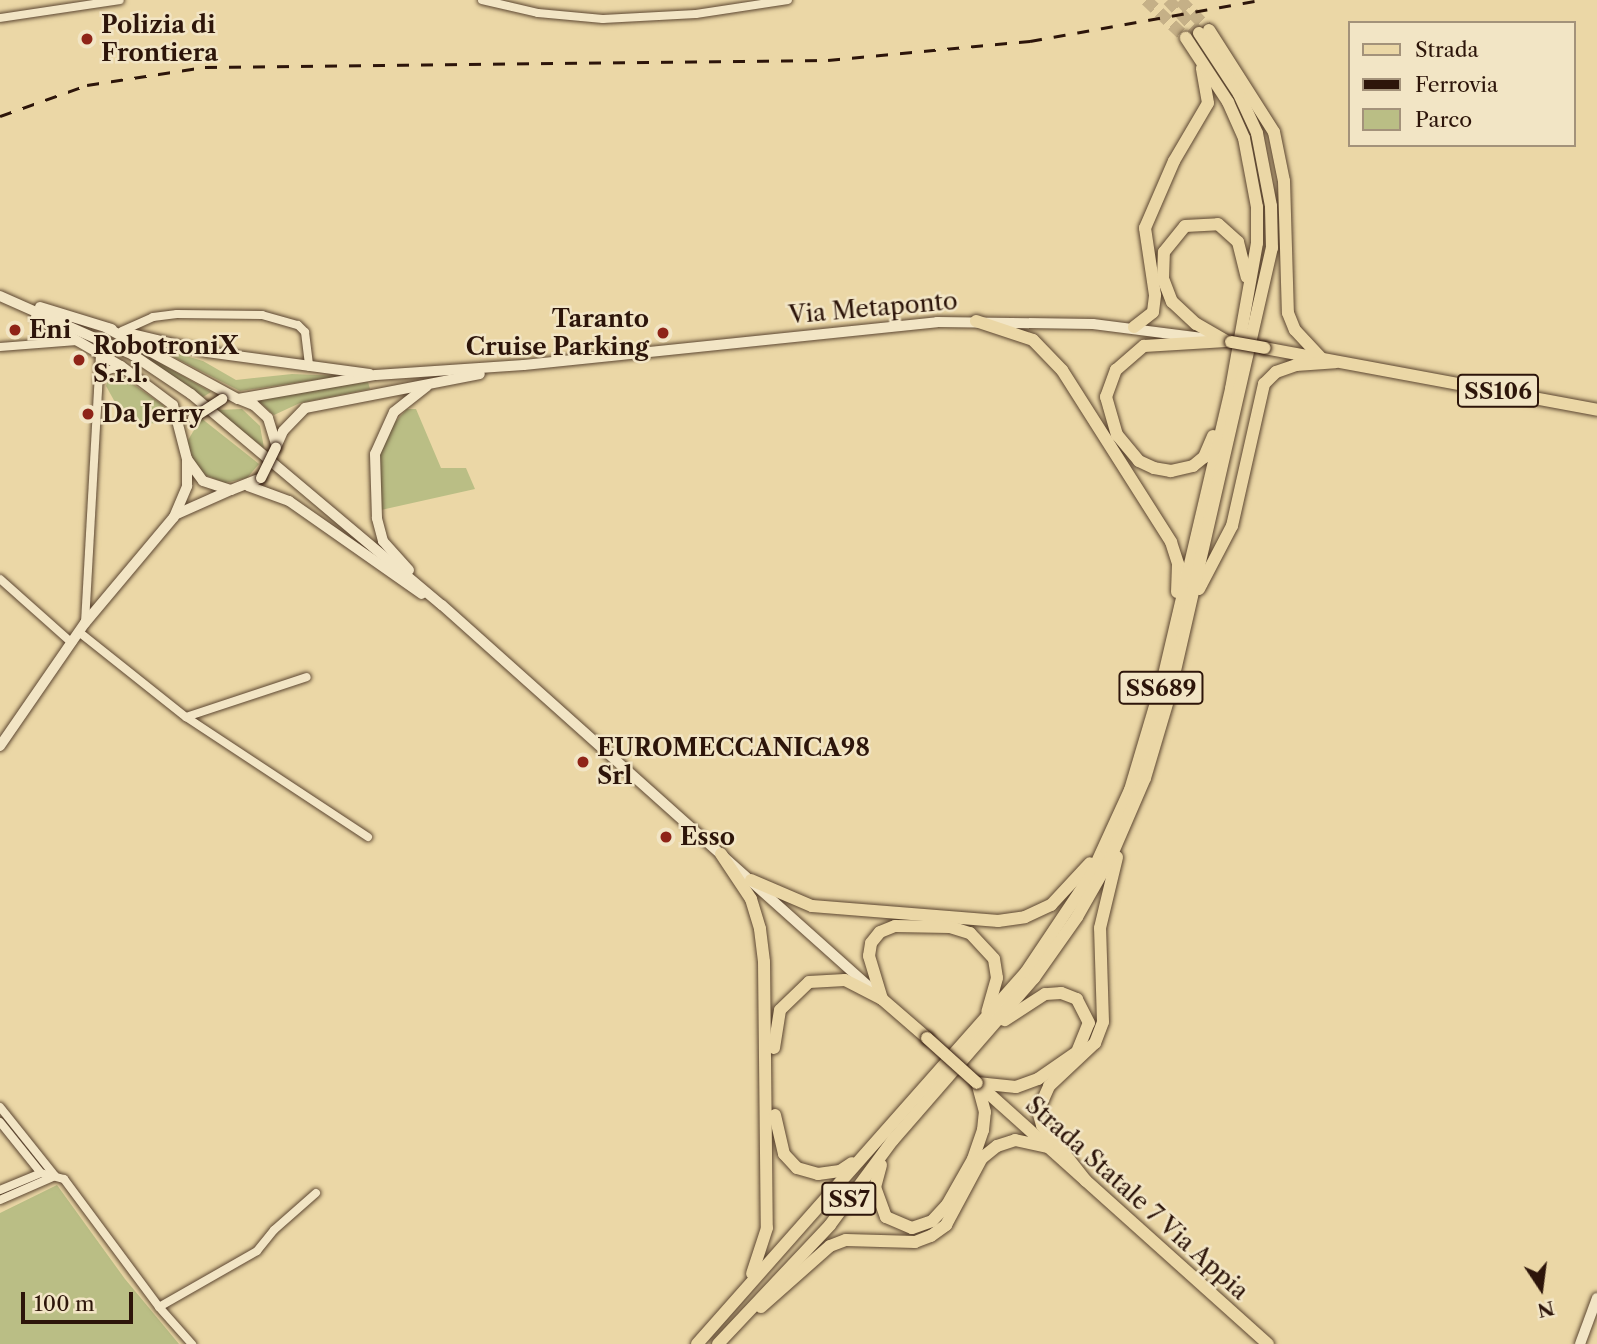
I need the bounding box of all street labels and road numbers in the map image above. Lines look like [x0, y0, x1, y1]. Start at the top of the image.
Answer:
street label: Via Metaponto [787, 286, 959, 330]
road number: SS106 [1456, 372, 1540, 410]
road number: SS689 [1117, 668, 1205, 708]
street label: Strada Statale 7 Via Appia [1019, 1090, 1255, 1306]
road number: SS7 [821, 1180, 877, 1218]

